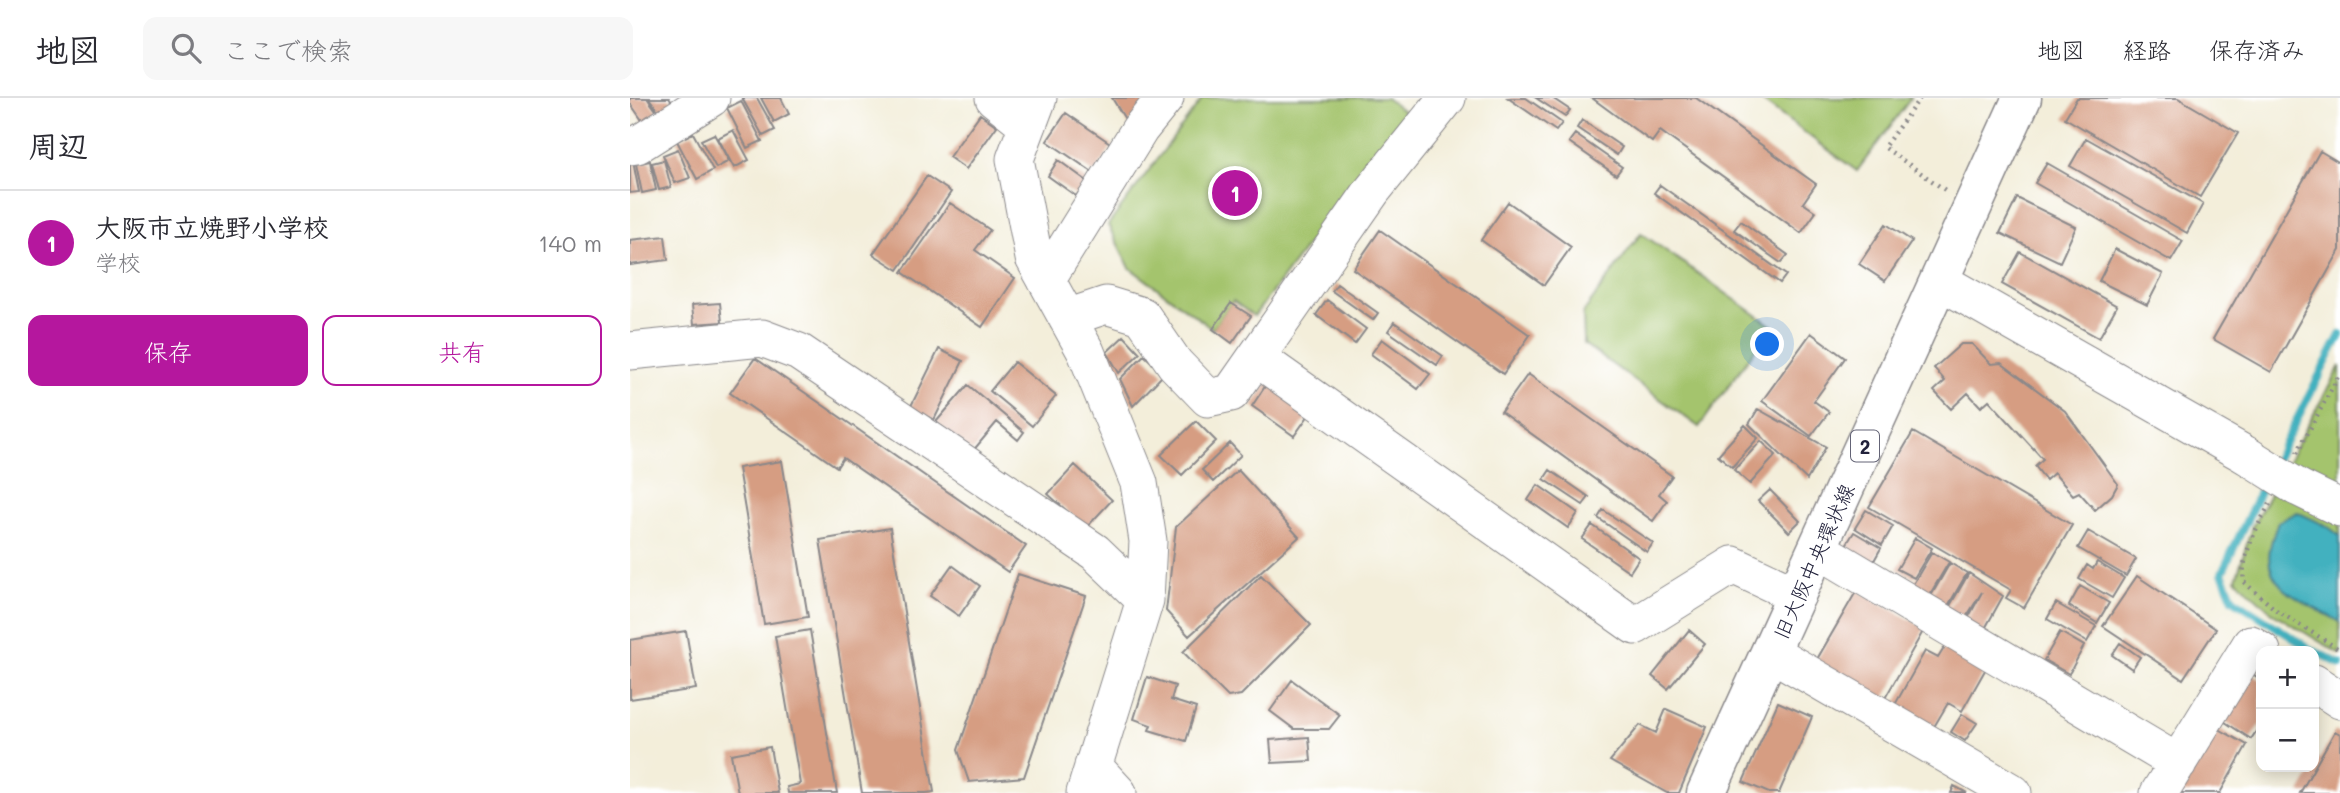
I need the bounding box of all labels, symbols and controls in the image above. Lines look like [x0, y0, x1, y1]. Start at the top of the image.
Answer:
search box [143, 17, 633, 80]
text: 地図 [35, 27, 101, 70]
icon: search [167, 29, 205, 67]
text: ここで検索 [223, 33, 353, 67]
text: 地図 [2037, 34, 2085, 65]
text: 経路 [2123, 34, 2171, 65]
text: 保存済み [2209, 34, 2305, 65]
text: 周辺 [28, 125, 88, 165]
pin: 1 [1212, 167, 1258, 219]
text: 大阪市立焼野小学校 [95, 210, 329, 244]
text: 1 [46, 228, 56, 258]
text: 140 m [538, 228, 602, 258]
text: 学校 [95, 247, 141, 277]
button: 保存 [28, 315, 308, 386]
button: 共有 [322, 315, 602, 386]
your location [1750, 327, 1784, 361]
road number: 2 [1851, 430, 1879, 462]
street label: 旧大阪中央環状線 [1767, 479, 1859, 643]
map controls [2256, 646, 2319, 772]
button: + [2256, 646, 2319, 709]
button: − [2256, 709, 2319, 772]

